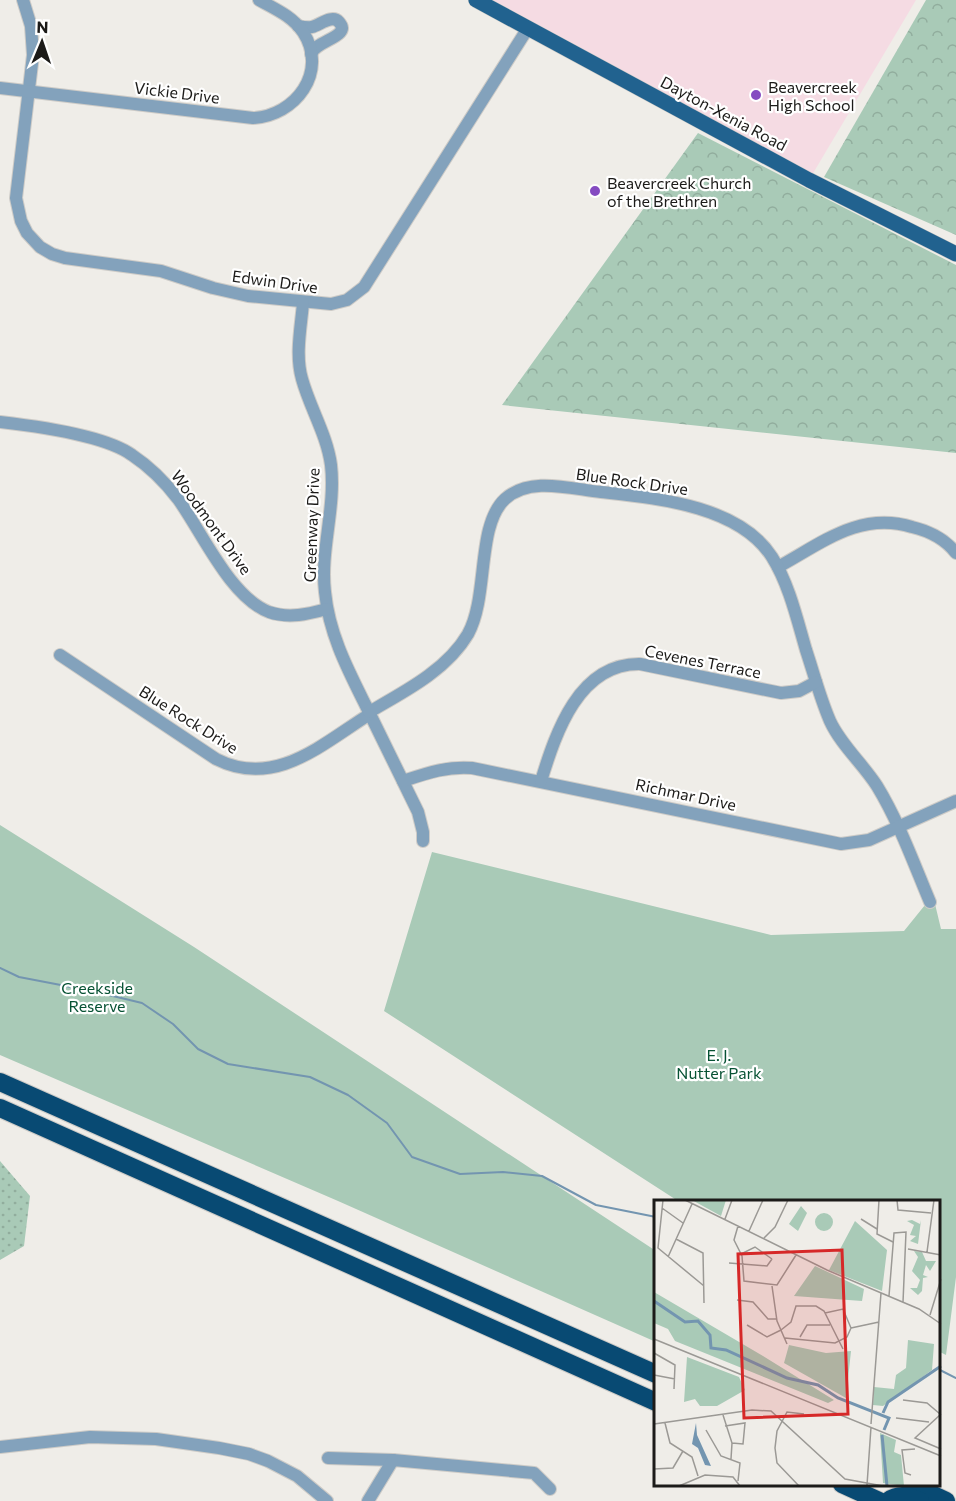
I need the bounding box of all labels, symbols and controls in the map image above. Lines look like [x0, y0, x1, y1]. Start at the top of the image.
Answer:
north arrow [12, 12, 72, 72]
text: N [36, 17, 49, 36]
street label: Dayton-Xenia Road [658, 72, 790, 154]
street label: Vickie Drive [133, 77, 221, 107]
place label: Beavercreek High School [768, 77, 857, 114]
marker: Beavercreek High School [749, 88, 763, 102]
place label: Beavercreek Church of the Brethren [607, 173, 751, 210]
marker: Beavercreek Church of the Brethren [588, 184, 602, 198]
street label: Edwin Drive [231, 266, 319, 296]
street label: Blue Rock Drive [575, 464, 689, 498]
street label: Woodmont Drive [168, 466, 256, 578]
street label: Greenway Drive [300, 467, 322, 583]
street label: Cevenes Terrace [643, 640, 763, 682]
street label: Blue Rock Drive [136, 681, 242, 757]
street label: Richmar Drive [634, 774, 738, 814]
park label: Creekside Reserve [61, 978, 133, 1015]
park label: E. J. Nutter Park [676, 1045, 762, 1082]
inset map [654, 1200, 941, 1486]

